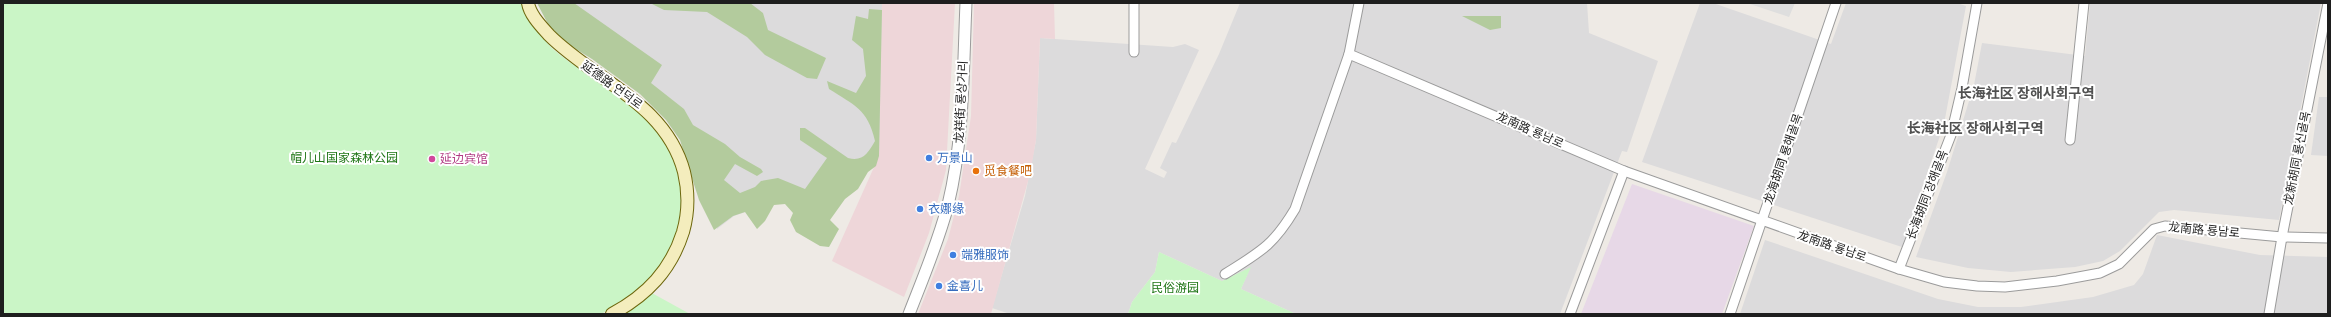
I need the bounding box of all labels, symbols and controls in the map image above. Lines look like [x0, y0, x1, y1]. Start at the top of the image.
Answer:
street label: 延德路 연덕로 [579, 58, 645, 112]
street label: 龙祥街 룡상거리 [952, 60, 970, 144]
district label: 长海社区 장해사회구역 [1958, 85, 2094, 102]
street label: 龙南路 룡남로 [1494, 109, 1566, 151]
street label: 龙新胡同 룡신골목 [2281, 110, 2313, 206]
street label: 龙海胡同 룡해골목 [1761, 112, 1805, 206]
district label: 长海社区 장해사회구역 [1907, 120, 2043, 137]
street label: 长海胡同 장해골목 [1903, 148, 1951, 242]
park label: 帽儿山国家森林公园 [290, 151, 398, 165]
place label: 万景山 [937, 151, 973, 165]
place label: 延边宾馆 [440, 152, 488, 166]
marker: 万景山 [924, 153, 934, 163]
marker: 延边宾馆 [427, 154, 437, 164]
place label: 觅食餐吧 [984, 164, 1032, 178]
marker: 觅食餐吧 [971, 166, 981, 176]
place label: 衣娜缘 [928, 202, 964, 216]
marker: 衣娜缘 [915, 204, 925, 214]
street label: 龙南路 룡남로 [2167, 220, 2241, 240]
street label: 龙南路 룡남로 [1796, 228, 1868, 264]
place label: 端雅服饰 [961, 248, 1009, 262]
marker: 端雅服饰 [948, 250, 958, 260]
place label: 金喜儿 [947, 279, 983, 293]
marker: 金喜儿 [934, 281, 944, 291]
park label: 民俗游园 [1151, 281, 1199, 295]

